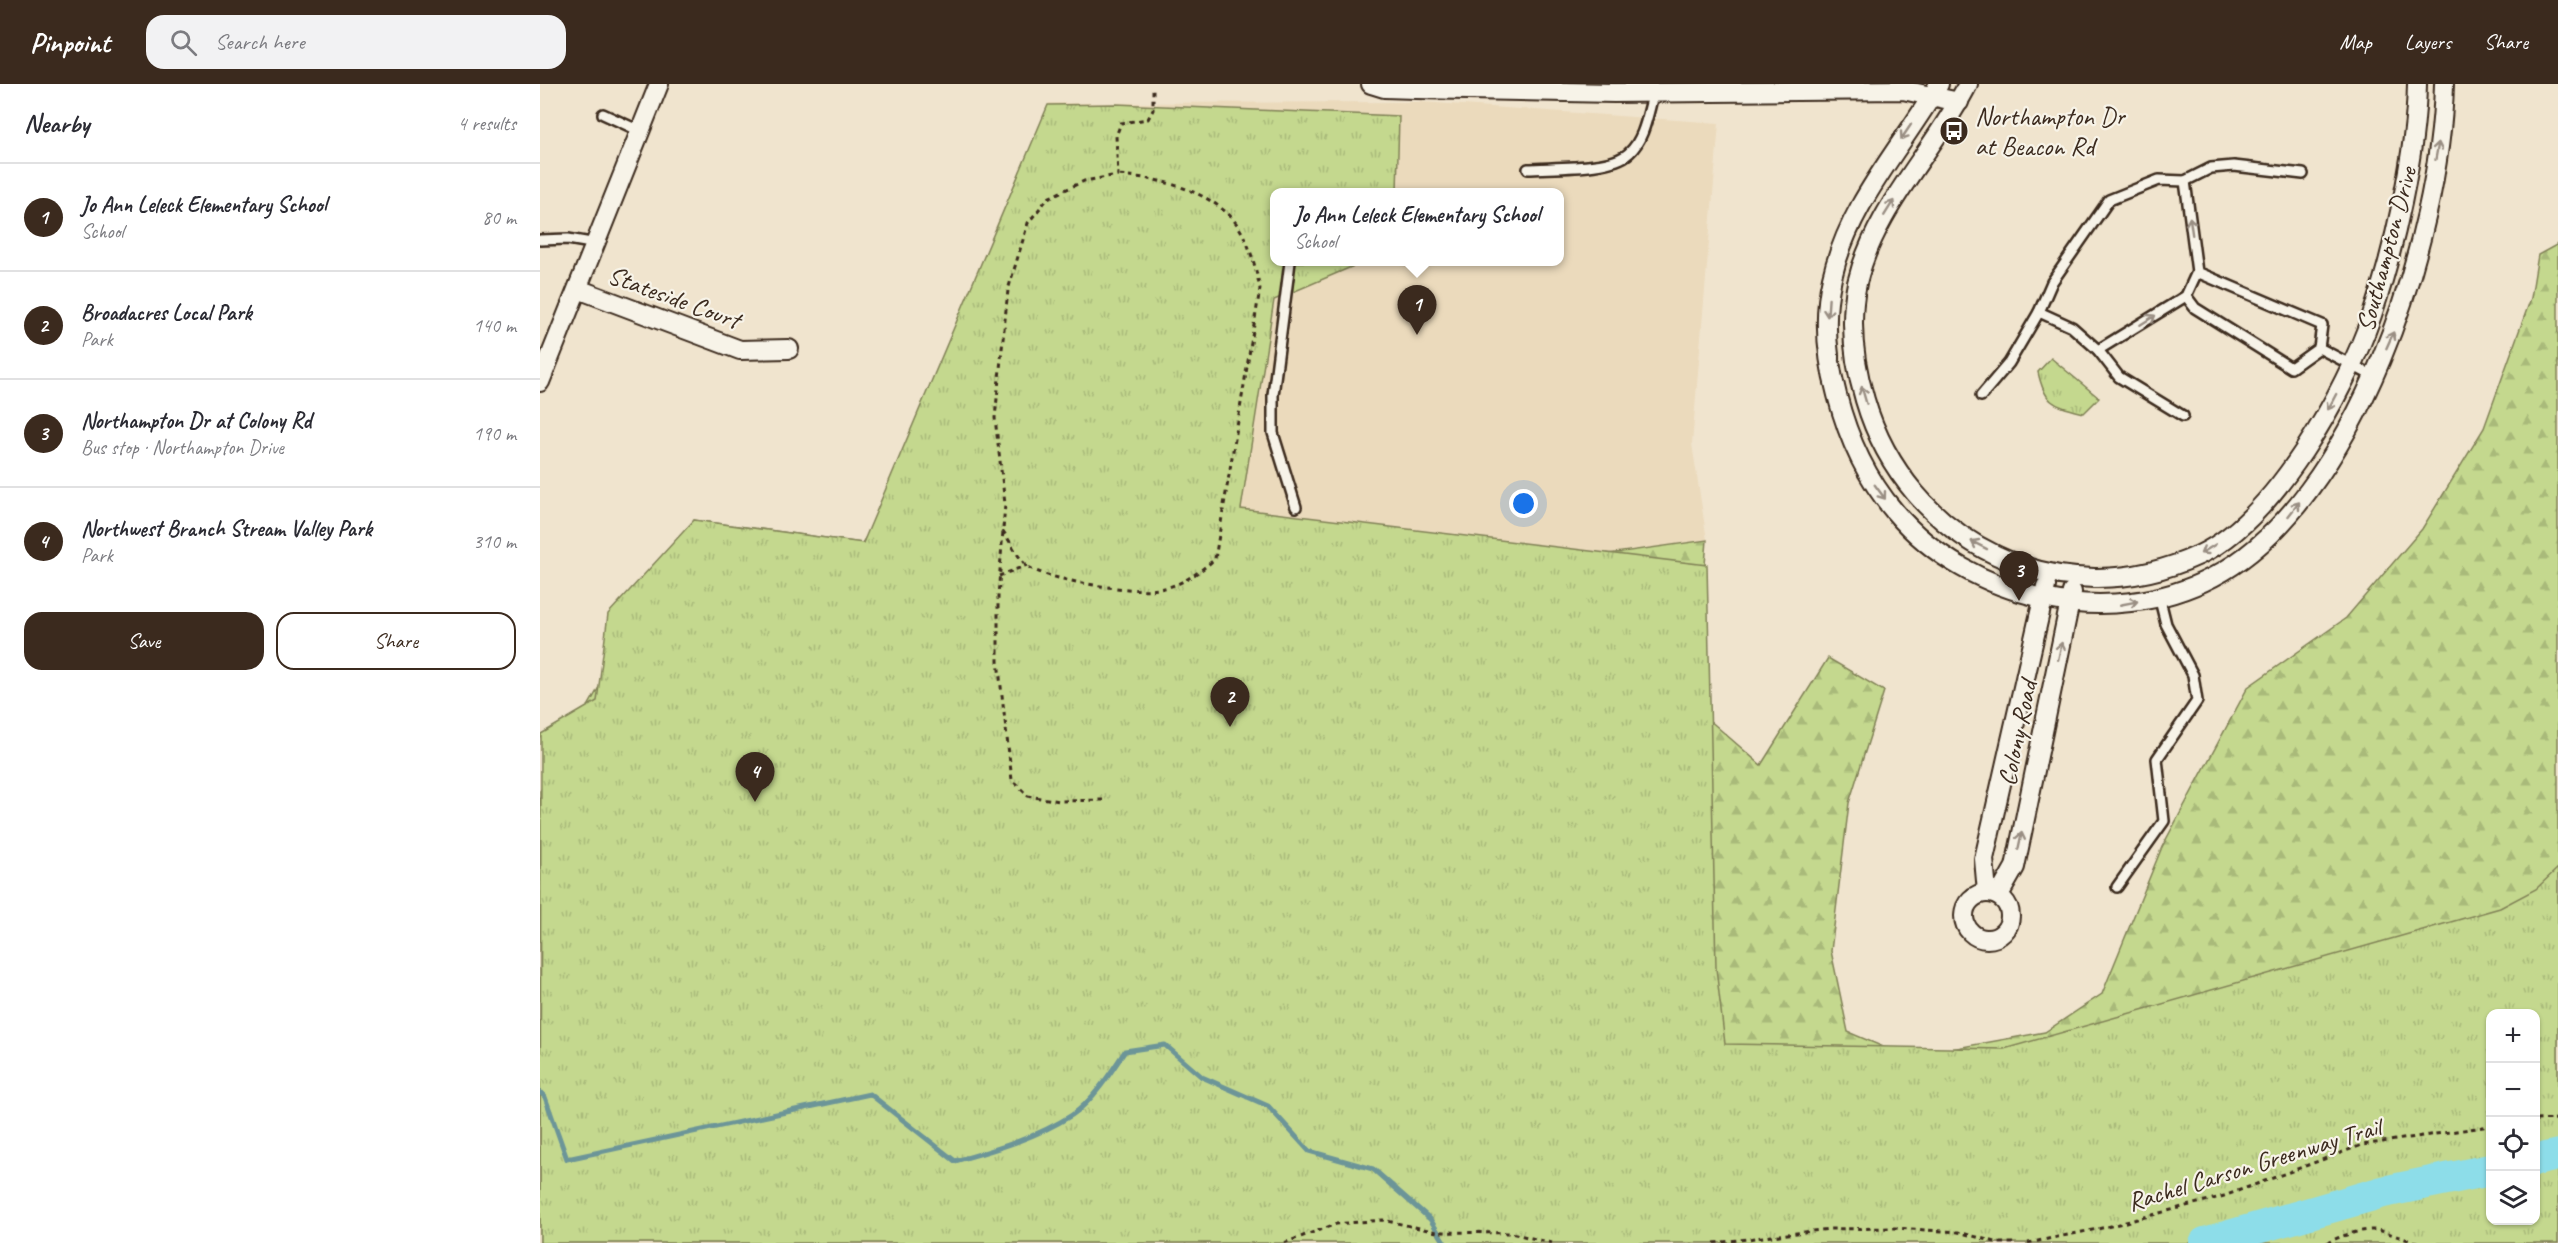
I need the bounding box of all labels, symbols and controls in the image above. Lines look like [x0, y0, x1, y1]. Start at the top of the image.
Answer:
search box [146, 15, 566, 69]
text: Pinpoint [30, 25, 110, 60]
icon: search [167, 26, 200, 59]
text: Search here [215, 28, 305, 56]
text: Map [2339, 29, 2372, 55]
text: Layers [2405, 29, 2451, 55]
text: Share [2484, 29, 2528, 55]
place label: Northampton Dr at Beacon Rd [1975, 100, 2126, 163]
text: Nearby [24, 107, 89, 140]
text: 4 results [457, 111, 516, 136]
bus stop icon: Northampton Dr at Beacon Rd [1938, 115, 1970, 147]
one-way arrow [1900, 124, 1912, 140]
one-way arrow [2431, 142, 2442, 162]
street label: Southampton Drive [2349, 162, 2425, 335]
popup [1270, 188, 1564, 266]
text: Jo Ann Leleck Elementary School [81, 191, 327, 219]
one-way arrow [1883, 200, 1895, 217]
text: Jo Ann Leleck Elementary School [1294, 201, 1540, 229]
text: 1 [39, 205, 48, 230]
text: 80 m [482, 205, 516, 230]
one-way arrow [2185, 217, 2196, 237]
text: School [81, 219, 124, 244]
text: School [1294, 229, 1337, 254]
street label: Stateside Court [603, 258, 747, 338]
pin: 1 [1398, 286, 1436, 335]
one-way arrow [1823, 297, 1834, 317]
text: Broadacres Local Park [81, 299, 252, 327]
text: 2 [39, 313, 48, 338]
text: 140 m [473, 313, 516, 338]
one-way arrow [2139, 313, 2156, 326]
text: Park [81, 327, 113, 352]
one-way arrow [2384, 332, 2396, 350]
one-way arrow [1858, 386, 1869, 405]
one-way arrow [2326, 392, 2337, 410]
text: Northampton Dr at Colony Rd [81, 407, 311, 435]
text: 3 [39, 421, 48, 446]
text: 190 m [473, 421, 516, 446]
text: Bus stop · Northampton Drive [81, 435, 284, 460]
one-way arrow [1874, 483, 1886, 499]
your location [1509, 489, 1538, 518]
one-way arrow [2288, 502, 2301, 518]
text: Northwest Branch Stream Valley Park [81, 515, 372, 543]
text: 4 [39, 529, 48, 554]
text: 310 m [473, 529, 516, 554]
one-way arrow [1970, 539, 1988, 550]
one-way arrow [2200, 542, 2217, 555]
text: Park [81, 543, 113, 568]
pin: 3 [2000, 552, 2038, 601]
one-way arrow [2118, 597, 2138, 608]
button: Save [24, 612, 264, 670]
button: Share [276, 612, 516, 670]
one-way arrow [2055, 641, 2067, 660]
street label: Colony Road [1990, 674, 2045, 789]
pin: 2 [1210, 678, 1250, 727]
pin: 4 [736, 752, 774, 802]
one-way arrow [2015, 832, 2026, 852]
map controls [2486, 1009, 2540, 1225]
button: + [2486, 1009, 2540, 1063]
button: − [2486, 1063, 2540, 1117]
street label: Rachel Carson Greenway Trail [2123, 1109, 2389, 1219]
button: locate [2486, 1117, 2540, 1171]
button: layers [2486, 1171, 2540, 1225]

